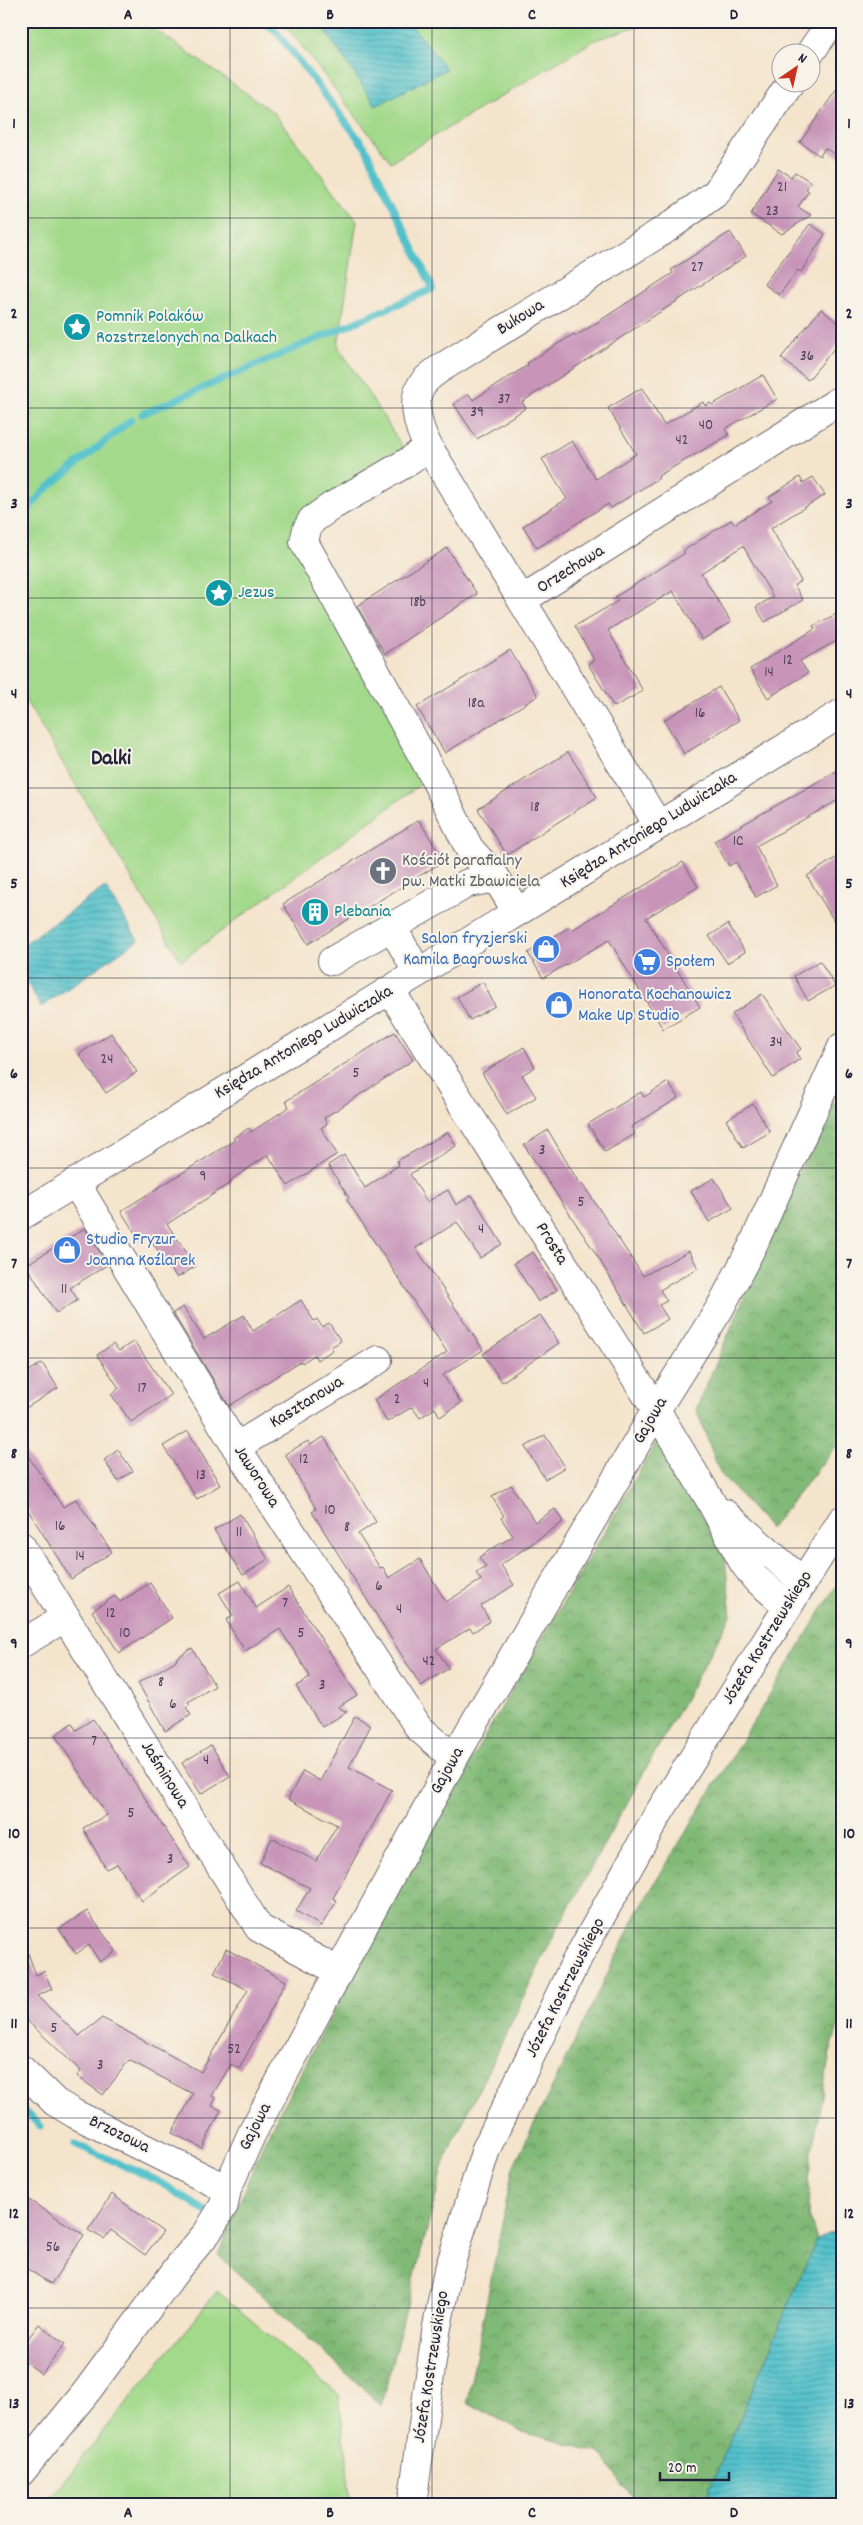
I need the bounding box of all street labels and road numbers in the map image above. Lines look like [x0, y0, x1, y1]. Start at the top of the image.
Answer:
street label: Bukowa [492, 293, 550, 342]
street label: Orzechowa [532, 539, 610, 601]
street label: Księdza Antoniego Ludwiczaka [556, 766, 743, 896]
street label: Księdza Antoniego Ludwiczaka [210, 979, 398, 1106]
street label: Prosta [528, 1218, 574, 1270]
street label: Kasztanowa [265, 1370, 349, 1435]
street label: Gajowa [628, 1392, 675, 1449]
street label: Jaworowa [227, 1441, 286, 1513]
street label: Józefa Kostrzewskiego [717, 1566, 819, 1710]
street label: Jaśminowa [134, 1737, 195, 1814]
street label: Gajowa [425, 1742, 471, 1799]
street label: Józefa Kostrzewskiego [520, 1914, 612, 2062]
street label: Gajowa [233, 2098, 279, 2155]
street label: Brzozowa [84, 2110, 154, 2161]
street label: Józefa Kostrzewskiego [408, 2289, 456, 2445]

